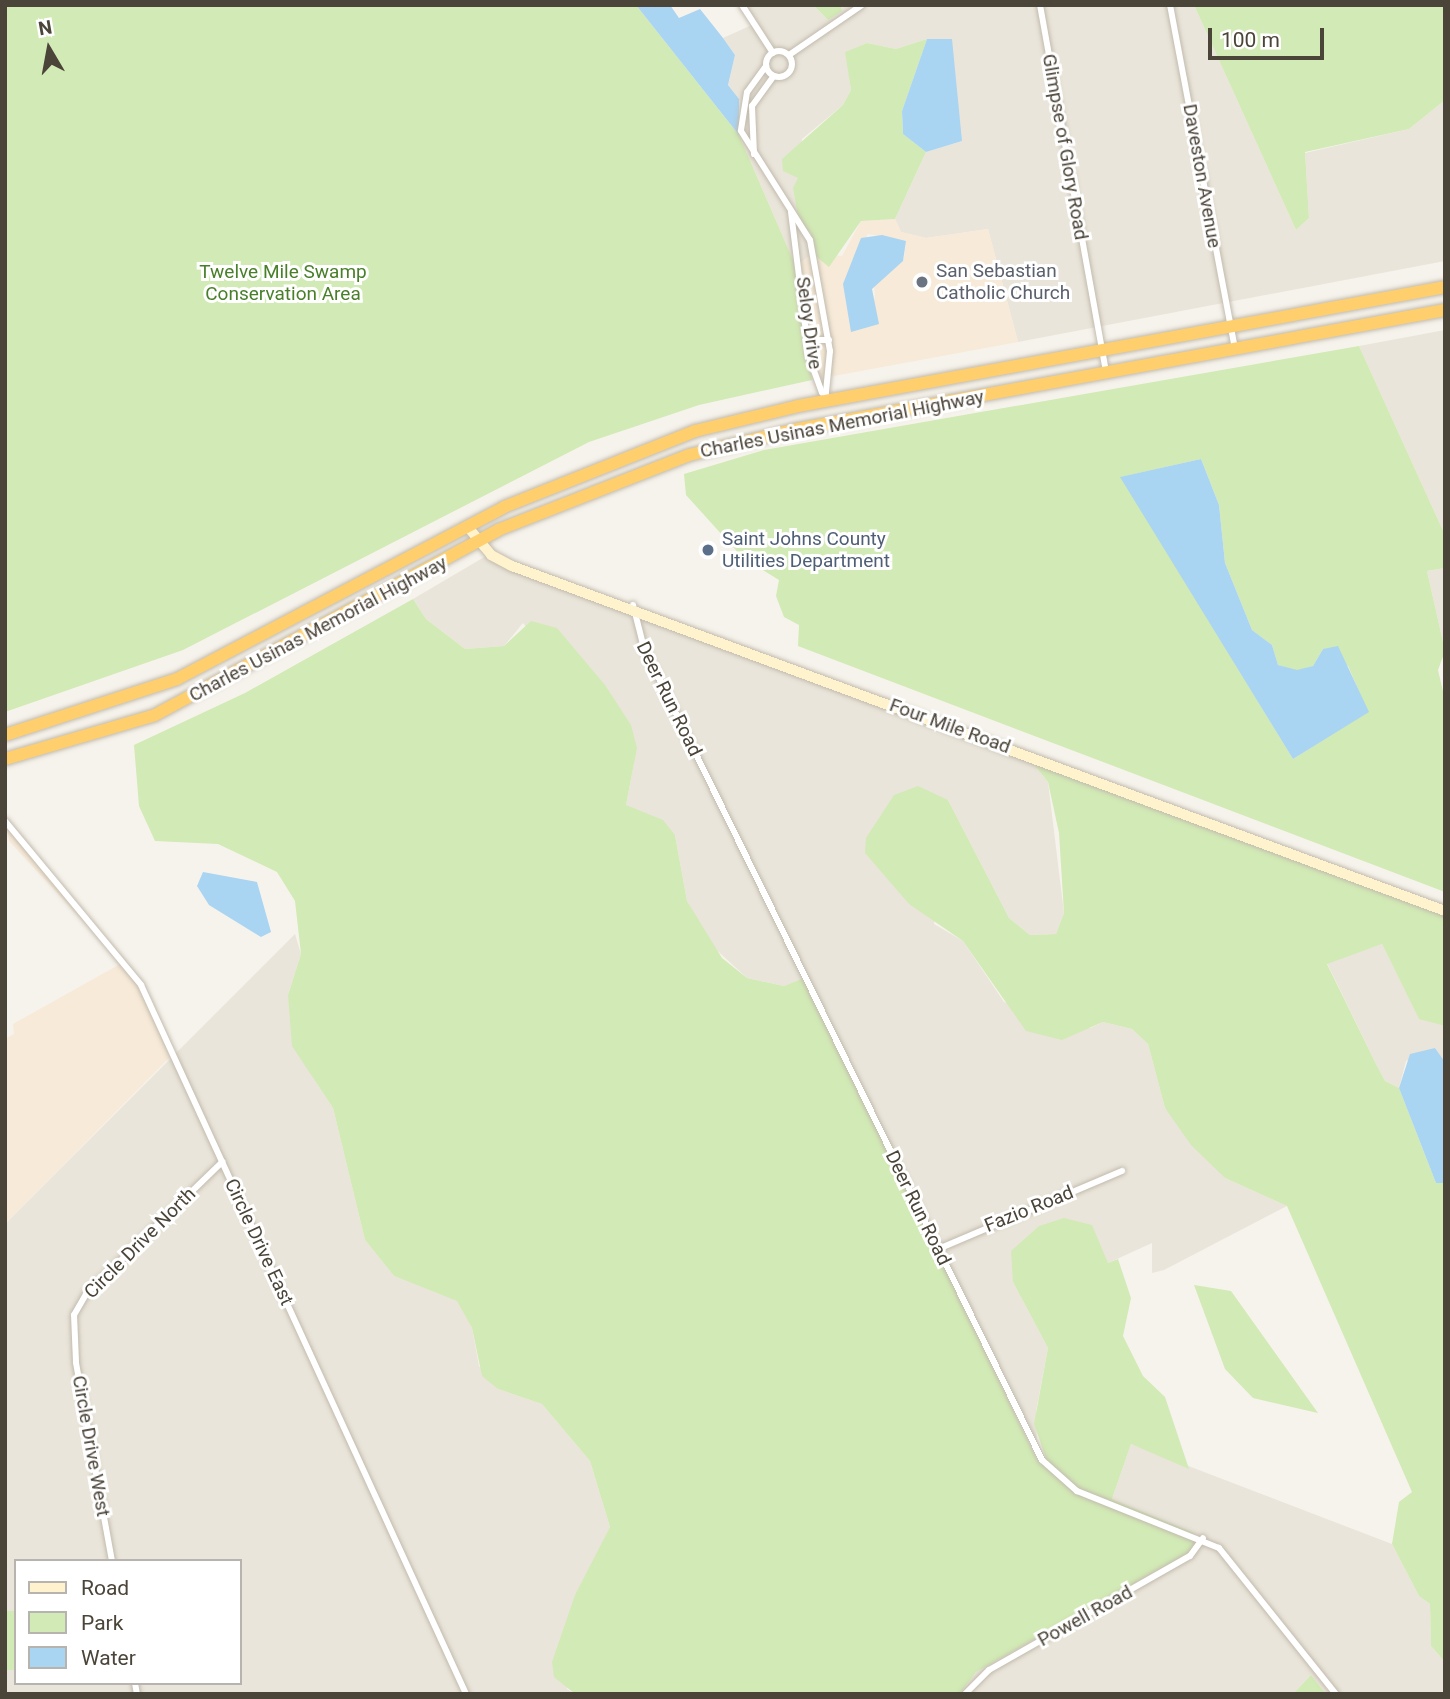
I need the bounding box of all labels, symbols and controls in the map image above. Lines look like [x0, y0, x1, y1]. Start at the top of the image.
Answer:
north arrow [14, 14, 84, 84]
scale bar [1212, 14, 1328, 58]
text: N [37, 15, 54, 40]
text: 100 m [1221, 28, 1280, 52]
street label: Glimpse of Glory Road [1037, 52, 1093, 242]
street label: Daveston Avenue [1178, 102, 1226, 250]
place label: San Sebastian Catholic Church [936, 260, 1070, 304]
park label: Twelve Mile Swamp Conservation Area [199, 261, 367, 305]
marker: San Sebastian Catholic Church [914, 274, 930, 290]
street label: Seloy Drive [791, 275, 827, 371]
street label: Charles Usinas Memorial Highway [698, 385, 986, 463]
place label: Saint Johns County Utilities Department [722, 528, 890, 572]
marker: Saint Johns County Utilities Department [700, 542, 716, 558]
street label: Charles Usinas Memorial Highway [185, 551, 451, 707]
street label: Deer Run Road [631, 638, 707, 760]
street label: Four Mile Road [886, 694, 1014, 758]
street label: Deer Run Road [880, 1147, 956, 1269]
street label: Circle Drive East [220, 1175, 298, 1309]
street label: Fazio Road [981, 1181, 1077, 1237]
street label: Circle Drive North [80, 1183, 200, 1303]
street label: Circle Drive West [67, 1374, 115, 1518]
legend [14, 1559, 242, 1685]
text: Road [81, 1576, 129, 1600]
street label: Powell Road [1034, 1581, 1136, 1651]
text: Park [81, 1611, 123, 1635]
text: Water [81, 1646, 136, 1670]

